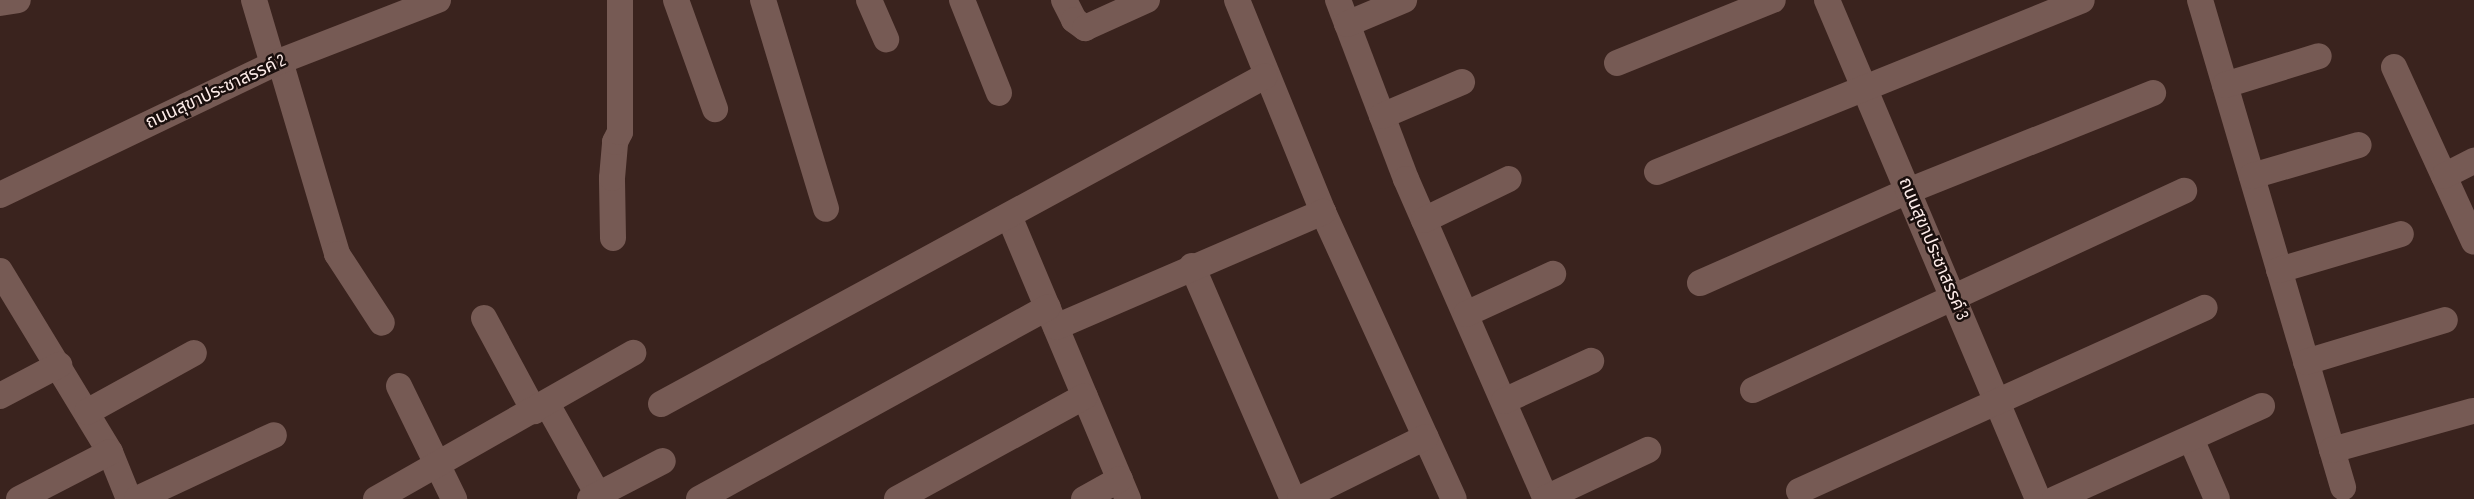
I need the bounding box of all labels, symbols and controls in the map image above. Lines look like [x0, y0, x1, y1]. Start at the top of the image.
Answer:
street label: ถนนสุขาประชาสรรค์ 2 [142, 50, 290, 134]
street label: ถนนสุขาประชาสรรค์ 3 [1893, 175, 1973, 323]

